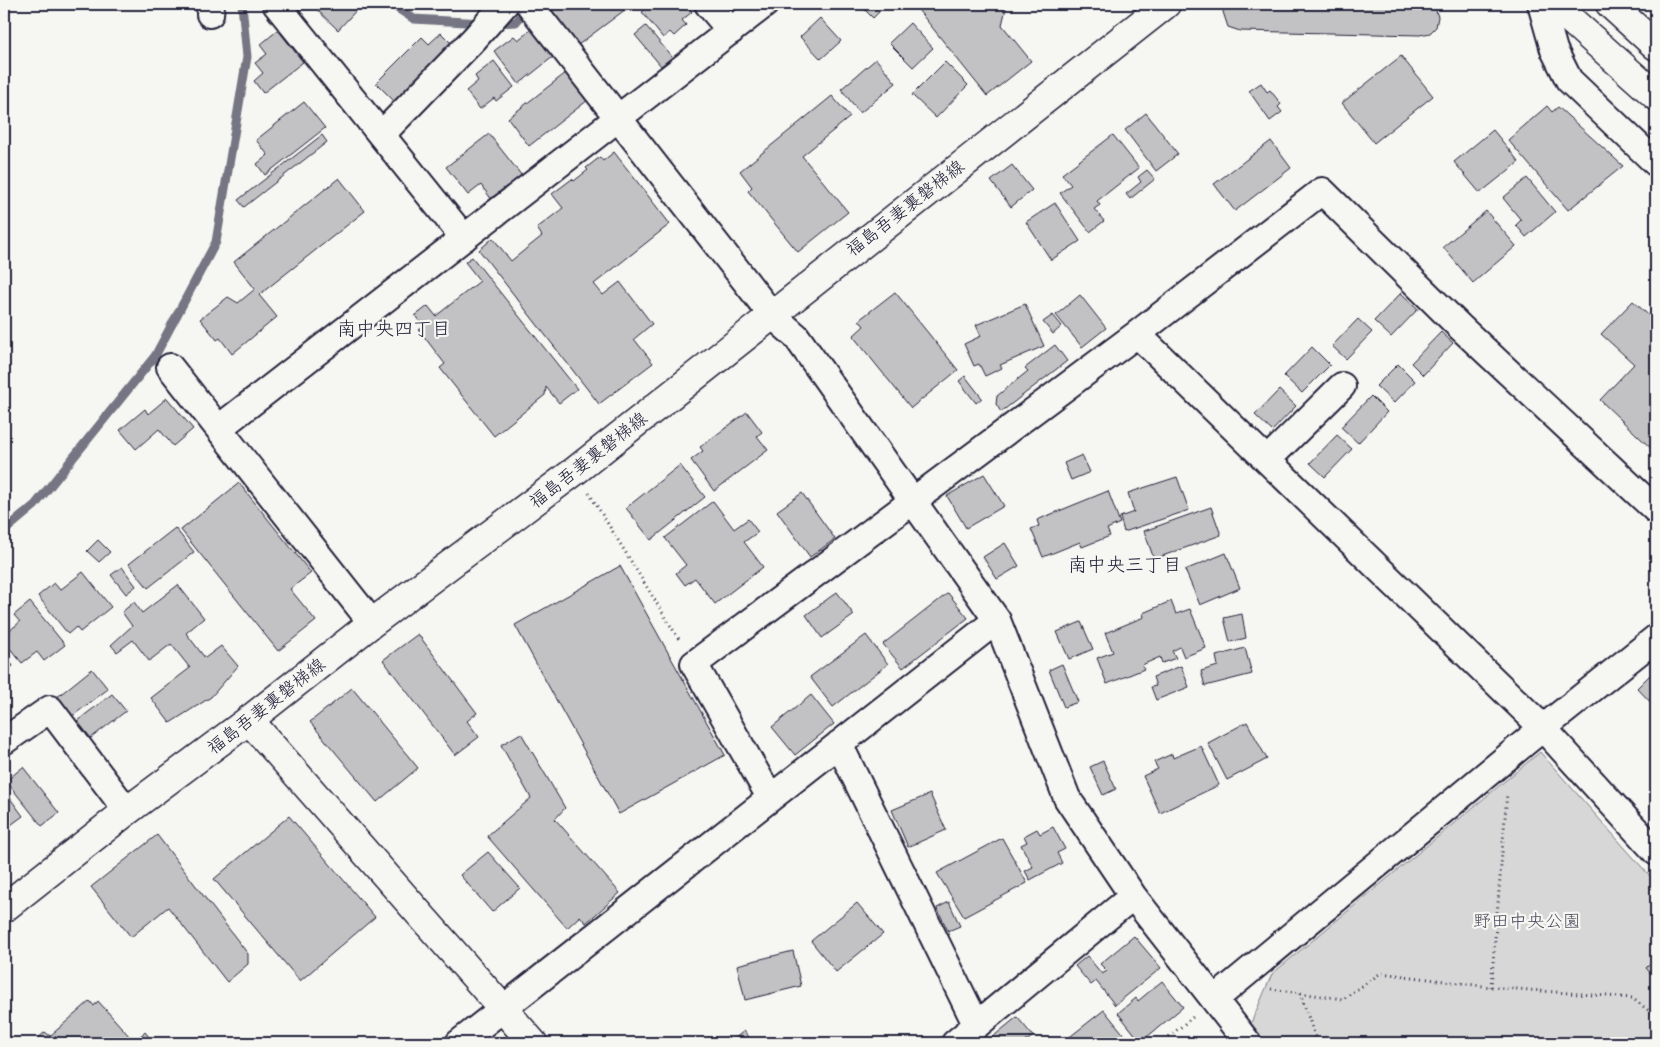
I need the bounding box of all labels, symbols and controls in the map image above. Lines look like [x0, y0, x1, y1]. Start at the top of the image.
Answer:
street label: 福島吾妻裏磐梯線 [842, 156, 969, 261]
district label: 南中央四丁目 [337, 318, 451, 340]
street label: 福島吾妻裏磐梯線 [525, 408, 652, 513]
district label: 南中央三丁目 [1068, 554, 1182, 576]
street label: 福島吾妻裏磐梯線 [203, 654, 330, 759]
park label: 野田中央公園 [1473, 911, 1581, 932]

